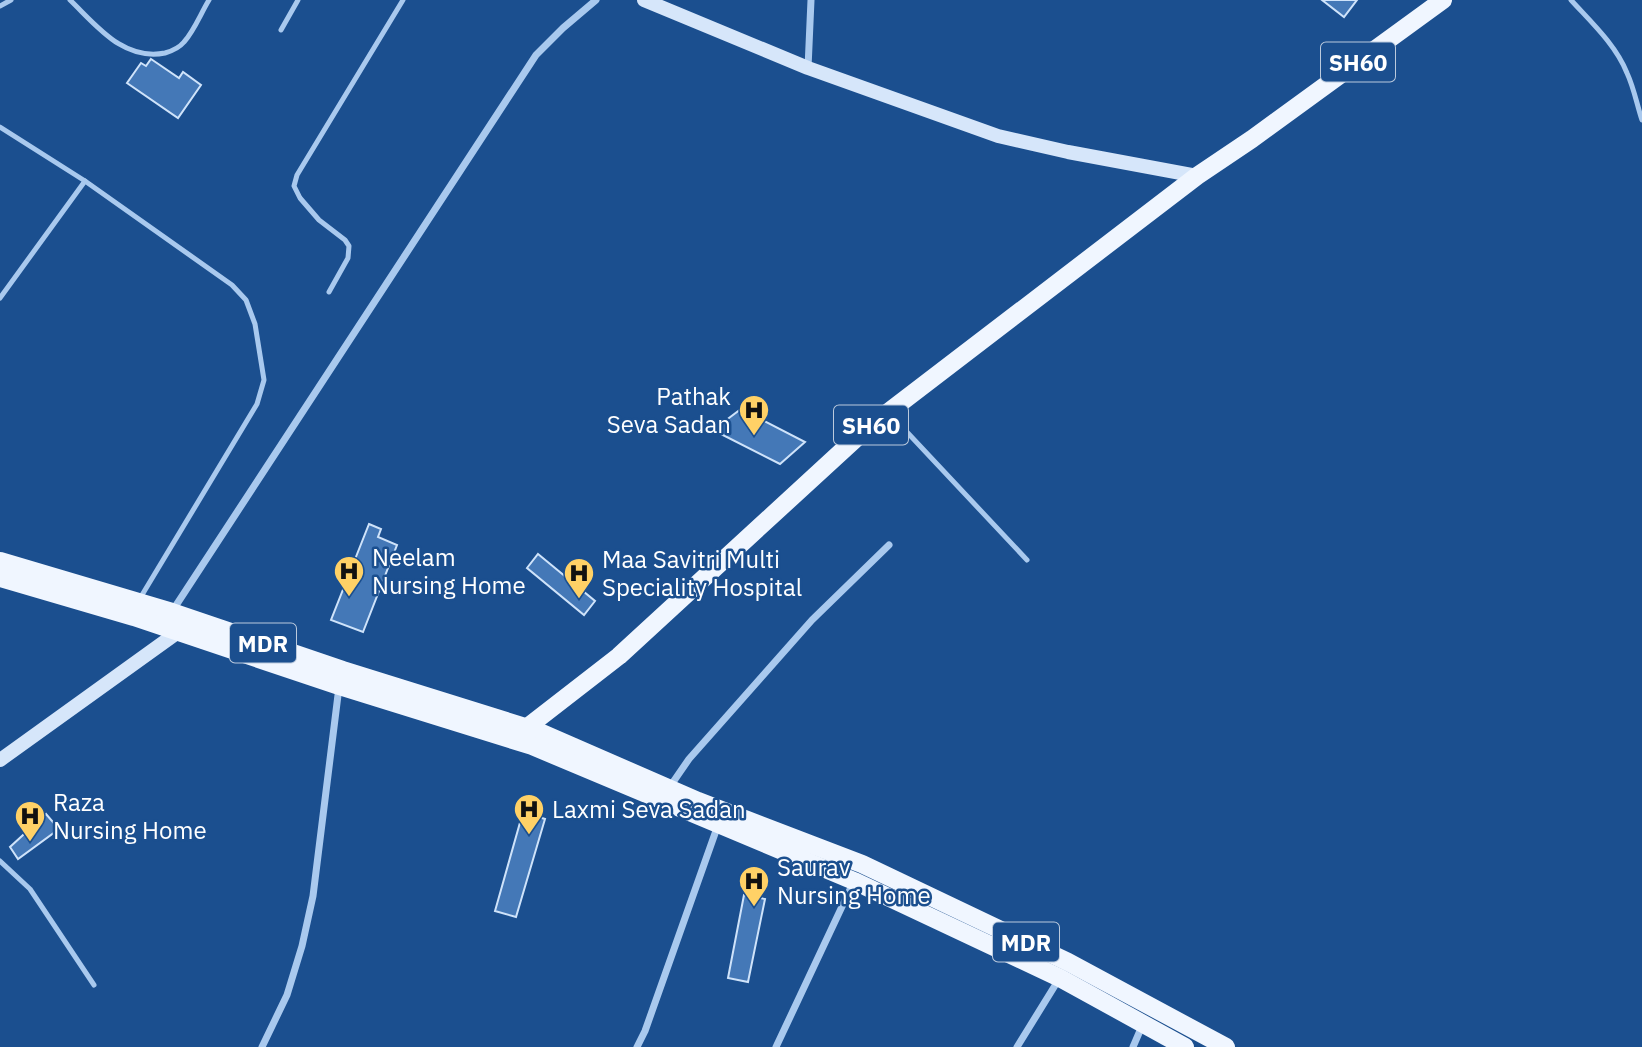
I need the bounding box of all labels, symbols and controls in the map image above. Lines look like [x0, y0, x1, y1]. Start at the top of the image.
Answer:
road number: SH60 [1321, 43, 1395, 82]
place label: Pathak Seva Sadan [607, 380, 731, 440]
hospital icon: Pathak Seva Sadan [737, 393, 771, 437]
road number: SH60 [834, 406, 908, 444]
place label: Neelam Nursing Home [372, 541, 526, 601]
place label: Maa Savitri Multi Speciality Hospital [602, 543, 802, 603]
hospital icon: Neelam Nursing Home [332, 554, 366, 598]
hospital icon: Maa Savitri Multi Speciality Hospital [562, 556, 596, 600]
road number: MDR [230, 624, 296, 663]
place label: Raza Nursing Home [53, 786, 207, 846]
hospital icon: Laxmi Seva Sadan [512, 792, 546, 836]
place label: Laxmi Seva Sadan [552, 793, 746, 825]
hospital icon: Raza Nursing Home [13, 799, 47, 843]
place label: Saurav Nursing Home [777, 851, 931, 911]
hospital icon: Saurav Nursing Home [737, 864, 771, 908]
road number: MDR [993, 923, 1059, 962]

